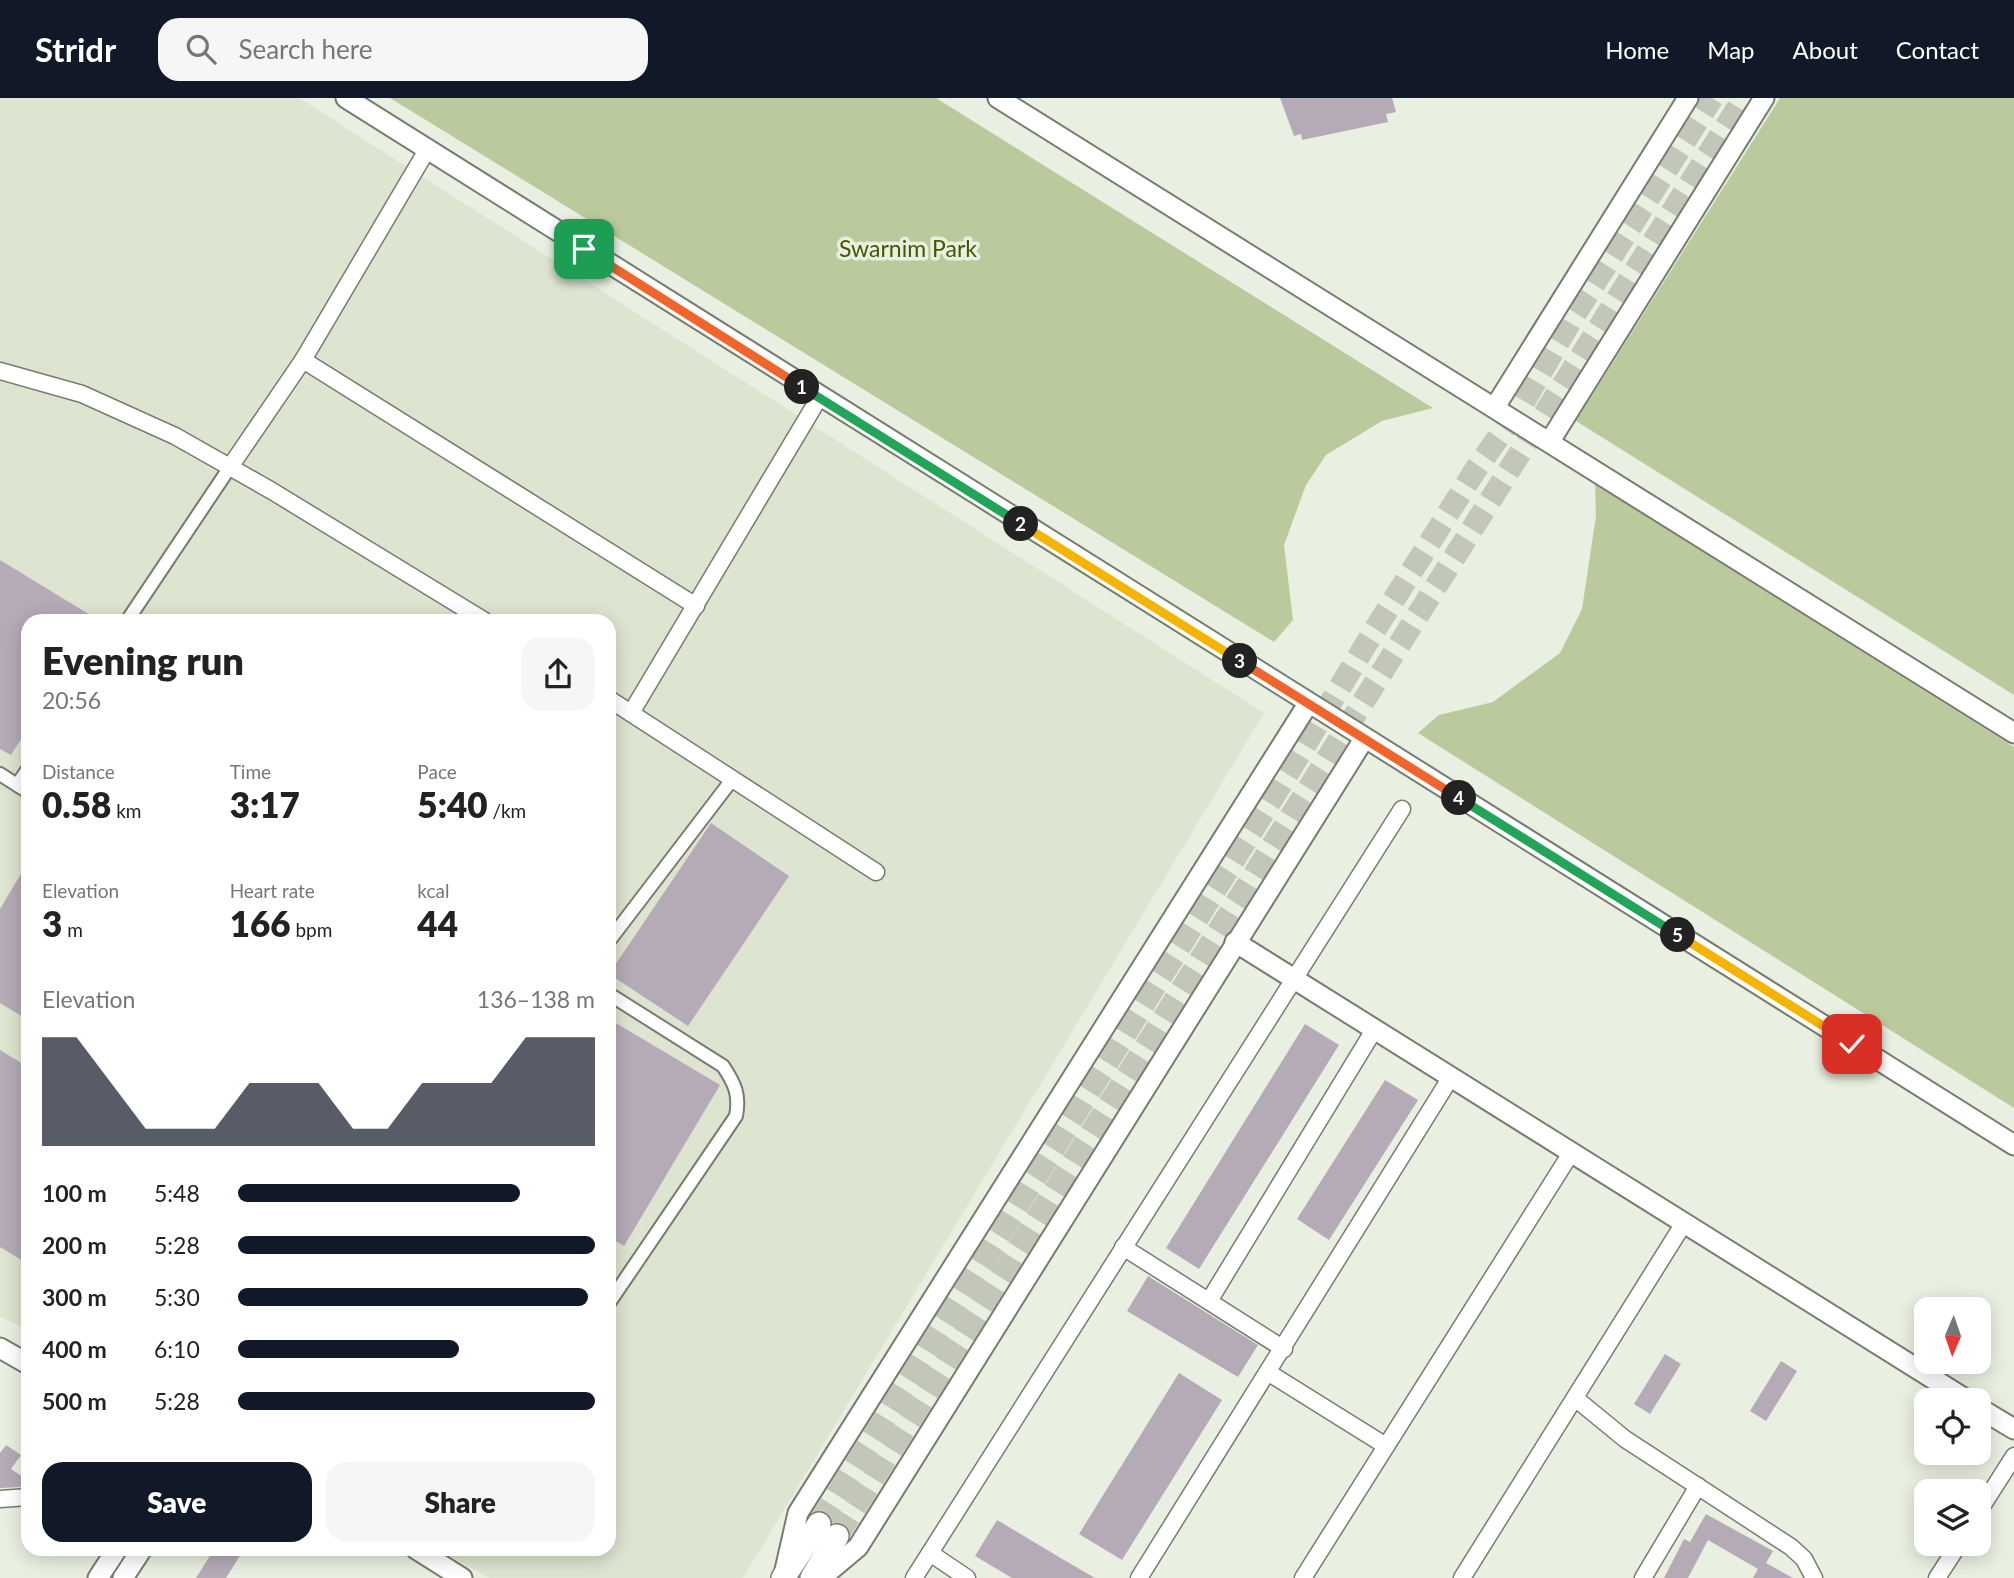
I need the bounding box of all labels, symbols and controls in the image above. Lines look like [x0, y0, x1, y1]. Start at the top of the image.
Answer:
search box [158, 18, 648, 81]
text: Stridr [35, 29, 116, 69]
icon: search [182, 30, 220, 68]
text: Search here [238, 33, 372, 65]
text: Home [1605, 35, 1669, 64]
text: Map [1707, 35, 1755, 64]
text: About [1793, 35, 1858, 64]
text: Contact [1896, 35, 1979, 64]
pin [554, 219, 614, 279]
icon: arrive [565, 230, 603, 268]
park label: Swarnim Park [839, 234, 977, 262]
pin: 1 [784, 370, 820, 404]
text: 1 [796, 375, 807, 398]
pin: 2 [1004, 506, 1038, 542]
text: 2 [1015, 512, 1026, 535]
text: Evening run [42, 637, 244, 683]
button: share [521, 637, 595, 711]
pin: 3 [1222, 644, 1258, 678]
text: 3 [1234, 649, 1245, 672]
text: 20:56 [42, 686, 101, 714]
text: Distance [42, 760, 115, 783]
text: Time [230, 760, 271, 783]
text: Pace [417, 760, 457, 783]
pin: 4 [1442, 780, 1476, 816]
text: 0.58 [42, 783, 111, 825]
text: 3:17 [230, 783, 300, 825]
text: 5:40 [417, 783, 488, 825]
text: 4 [1453, 786, 1464, 809]
text: km [111, 799, 141, 822]
text: /km [488, 799, 526, 822]
text: Elevation [42, 879, 119, 902]
text: Heart rate [230, 879, 315, 902]
text: kcal [417, 879, 449, 902]
text: 3 [42, 902, 62, 944]
text: 166 [230, 902, 291, 944]
text: 44 [417, 902, 458, 944]
text: m [62, 918, 83, 941]
text: bpm [291, 918, 332, 941]
pin: 5 [1660, 918, 1696, 952]
text: 5 [1672, 923, 1683, 946]
text: Elevation [42, 985, 135, 1013]
text: 136–138 m [477, 985, 595, 1013]
pin [1822, 1014, 1882, 1074]
icon: check [1833, 1025, 1871, 1063]
text: 100 m [42, 1179, 107, 1207]
text: 5:48 [154, 1179, 200, 1207]
text: 200 m [42, 1231, 107, 1259]
text: 5:28 [154, 1231, 200, 1259]
text: 300 m [42, 1283, 107, 1311]
text: 5:30 [154, 1283, 200, 1311]
north arrow [1914, 1297, 1992, 1374]
map controls [1914, 1297, 1991, 1556]
text: 400 m [42, 1335, 107, 1363]
text: 6:10 [154, 1335, 200, 1363]
text: 500 m [42, 1387, 107, 1415]
text: 5:28 [154, 1387, 200, 1415]
button: locate [1914, 1388, 1991, 1465]
button: Save [42, 1462, 312, 1542]
button: Share [326, 1462, 595, 1542]
button: layers [1914, 1479, 1991, 1556]

